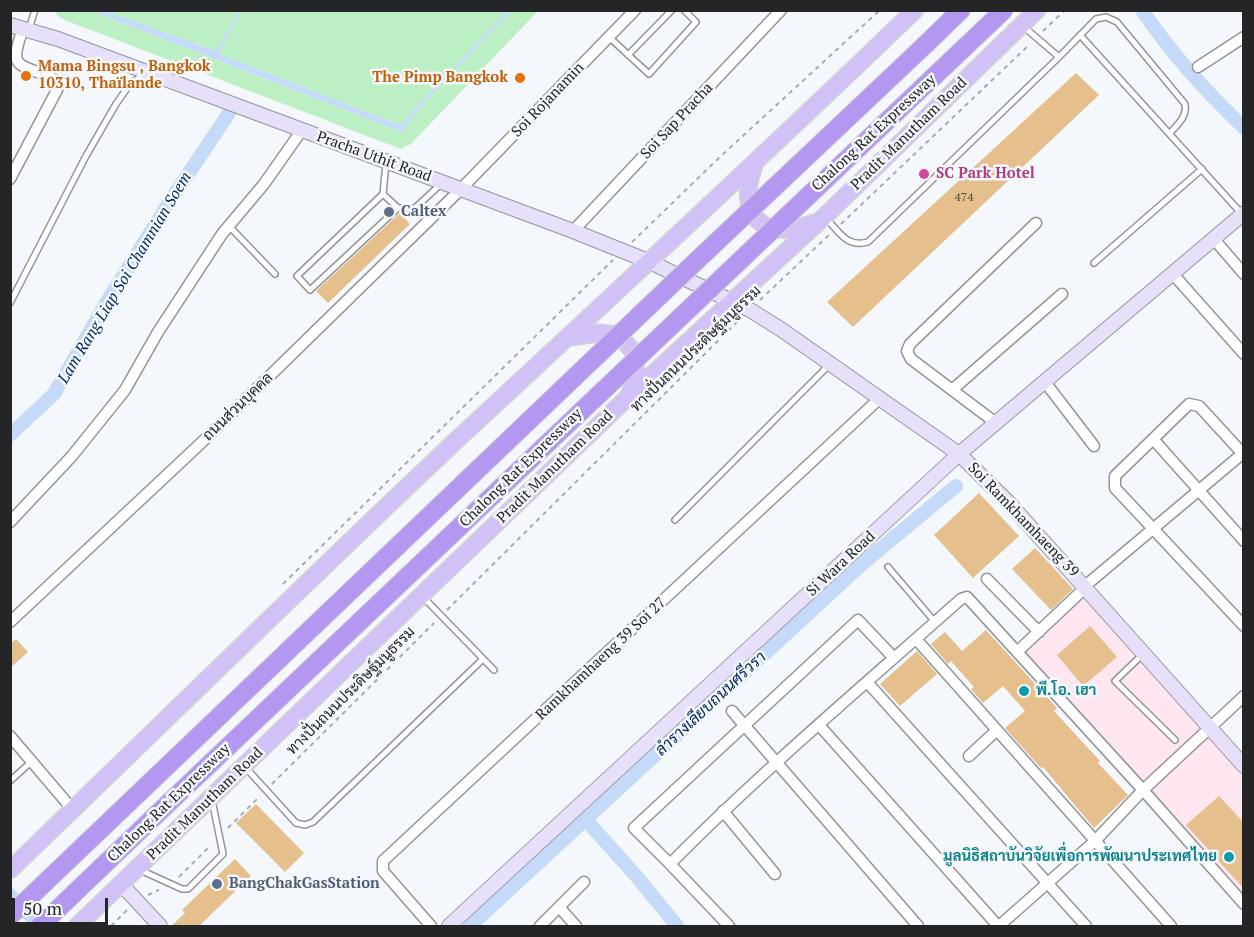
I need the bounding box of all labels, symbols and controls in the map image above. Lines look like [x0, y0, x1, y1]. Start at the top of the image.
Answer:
place label: Mama Bingsu , Bangkok 10310, Thaïlande [38, 58, 211, 93]
street label: Soi Rojanamin [508, 59, 588, 141]
marker: Mama Bingsu , Bangkok 10310, Thaïlande [19, 69, 33, 83]
place label: The Pimp Bangkok [372, 69, 508, 87]
marker: The Pimp Bangkok [513, 71, 527, 85]
street label: Chalong Rat Expressway [808, 71, 940, 195]
street label: Pradit Manutham Road [847, 74, 971, 194]
street label: Soi Sap Pracha [637, 79, 717, 163]
street label: Pracha Uthit Road [314, 128, 434, 186]
place label: SC Park Hotel [936, 165, 1035, 183]
marker: SC Park Hotel [917, 167, 931, 181]
water label: Lam Rang Liap Soi Chamnian Soem [54, 169, 196, 387]
house number: 474 [954, 191, 974, 205]
place label: Caltex [401, 203, 446, 221]
marker: Caltex [382, 205, 396, 219]
street label: ทางปั่นถนนประดิษฐ์มนูธรรม [627, 282, 765, 416]
street label: ถนนส่วนบุคคล [199, 369, 277, 445]
street label: Chalong Rat Expressway [456, 405, 586, 531]
street label: Pradit Manutham Road [493, 407, 617, 527]
street label: Soi Ramkhamhaeng 39 [964, 459, 1082, 581]
street label: Si Wara Road [803, 528, 879, 600]
street label: Ramkhamhaeng 39 Soi 27 [532, 594, 670, 724]
street label: ทางปั่นถนนประดิษฐ์มนูธรรม [283, 623, 419, 759]
water label: ลำรางเลียบถนนศรีวรา [652, 648, 770, 760]
place label: พี.โอ. เฮา [1036, 682, 1096, 700]
marker: พี.โอ. เฮา [1017, 684, 1031, 698]
street label: Chalong Rat Expressway [104, 740, 234, 866]
street label: Pradit Manutham Road [143, 744, 267, 864]
place label: มูลนิธิสถาบันวิจัยเพื่อการพัฒนาประเทศไทย [943, 848, 1217, 866]
marker: มูลนิธิสถาบันวิจัยเพื่อการพัฒนาประเทศไทย [1222, 850, 1236, 864]
place label: BangChakGasStation [229, 875, 380, 893]
marker: BangChakGasStation [210, 877, 224, 891]
scale bar [15, 886, 111, 924]
text: 50 m [23, 896, 62, 920]

